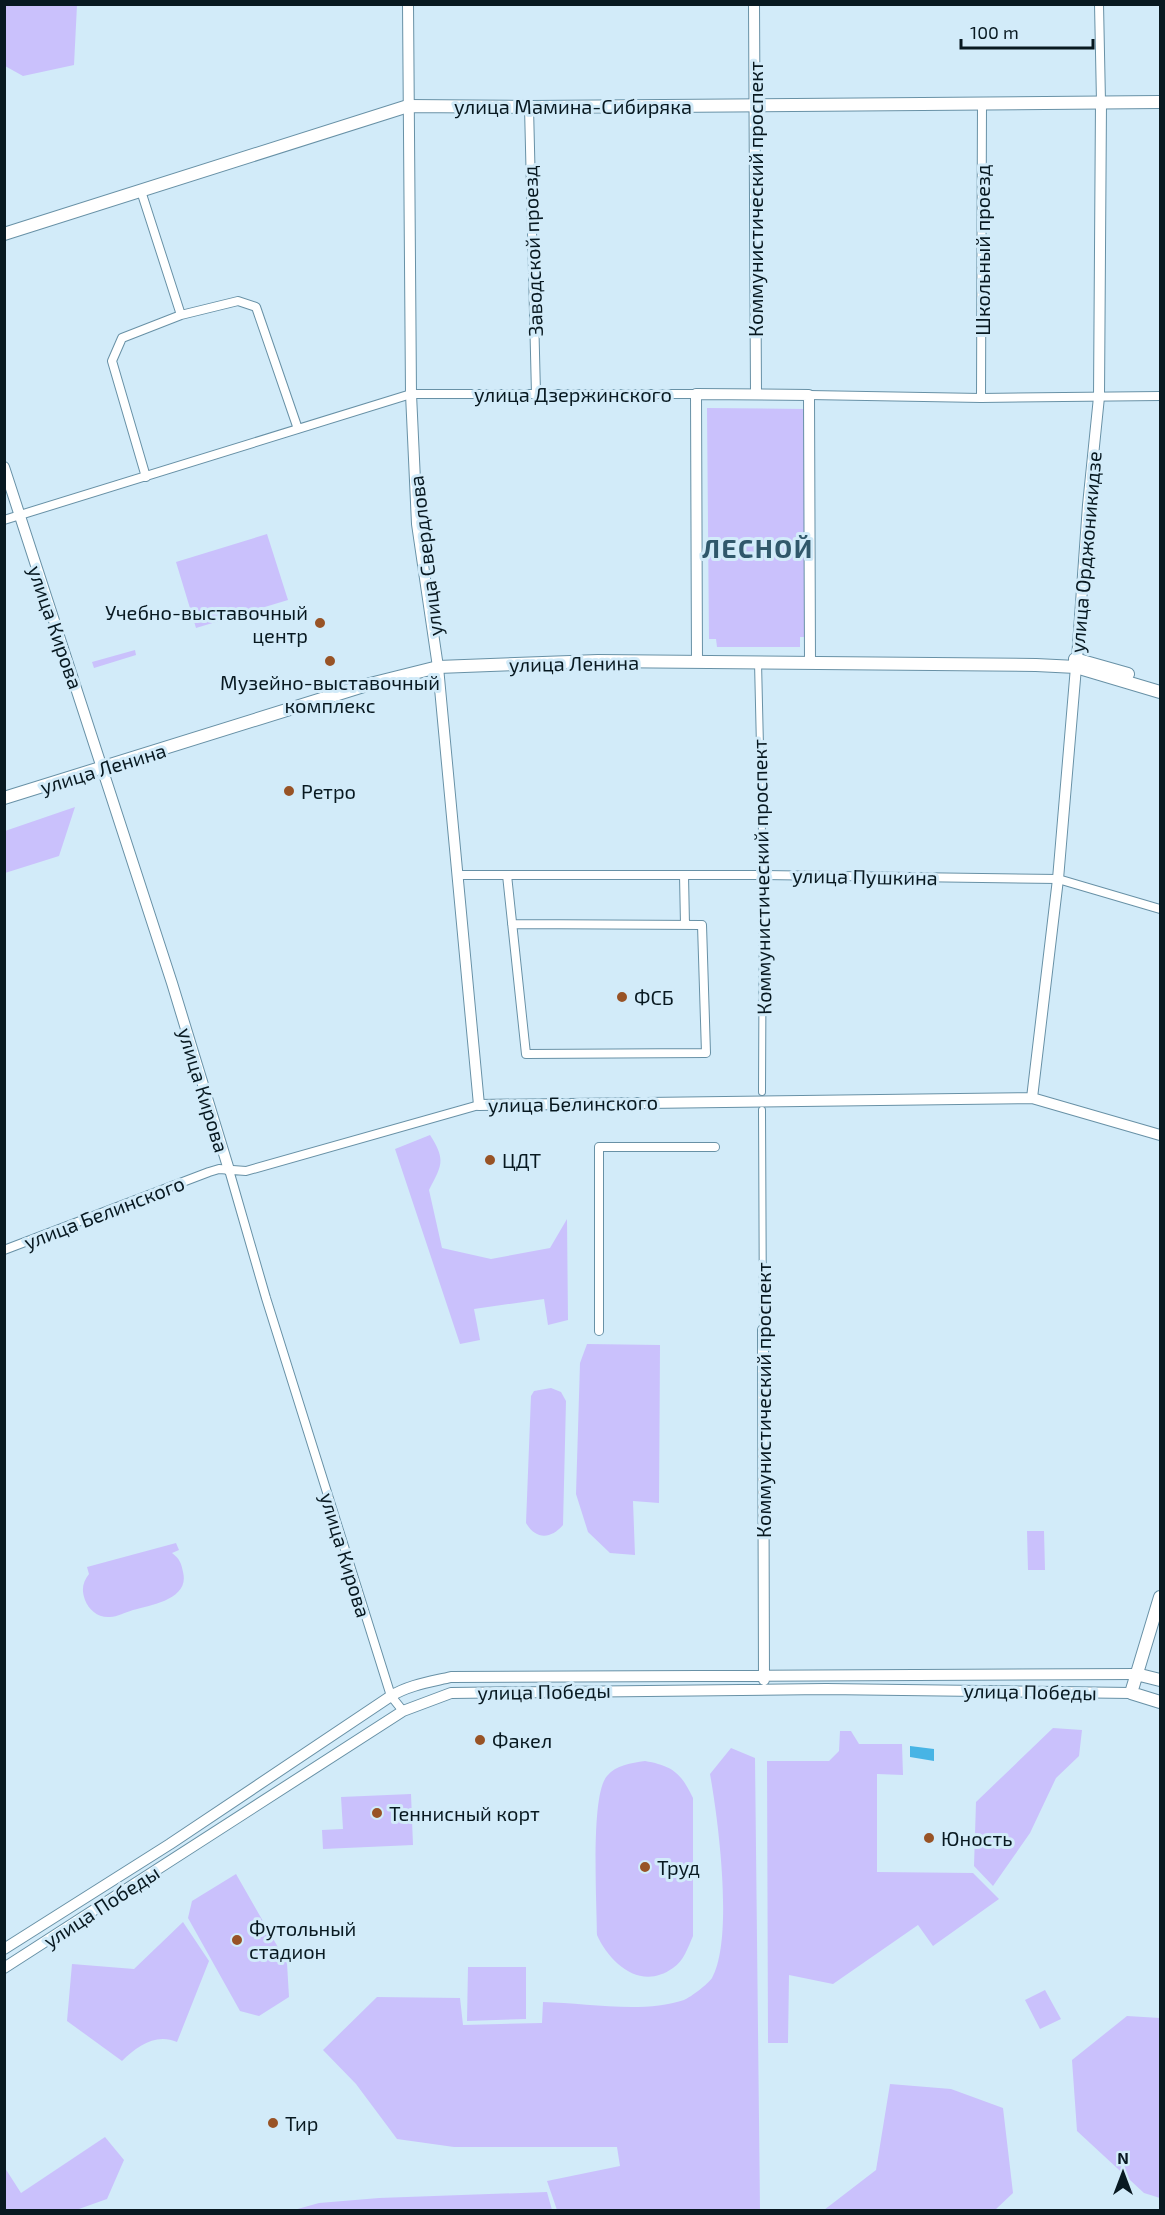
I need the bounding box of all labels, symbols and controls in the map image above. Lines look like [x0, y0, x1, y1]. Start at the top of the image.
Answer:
scale bar [961, 12, 1093, 50]
text: 100 m [970, 21, 1019, 43]
street label: Коммунистический проспект [743, 61, 768, 337]
street label: улица Мамина-Сибиряка [454, 94, 692, 119]
street label: Школьный проезд [970, 164, 994, 336]
street label: Заводской проезд [517, 165, 547, 337]
street label: улица Дзержинского [474, 382, 672, 407]
street label: улица Орджоникидзе [1064, 450, 1107, 654]
street label: улица Свердлова [403, 474, 448, 638]
district label: ЛЕСНОЙ [702, 532, 814, 563]
street label: улица Кирова [23, 562, 88, 692]
place label: Учебно-выставочный центр [105, 600, 308, 647]
marker: Учебно-выставочный центр [313, 616, 327, 630]
street label: улица Ленина [509, 650, 639, 677]
marker: Музейно-выставочный комплекс [323, 654, 337, 668]
place label: Музейно-выставочный комплекс [220, 670, 440, 717]
street label: улица Ленина [37, 737, 169, 799]
street label: Коммунистический проспект [747, 739, 776, 1015]
place label: Ретро [301, 779, 356, 803]
marker: Ретро [282, 784, 296, 798]
street label: улица Пушкина [792, 863, 938, 890]
place label: ФСБ [634, 985, 674, 1009]
marker: ФСБ [615, 990, 629, 1004]
street label: улица Кирова [173, 1025, 234, 1156]
street label: улица Белинского [488, 1090, 658, 1117]
place label: ЦДТ [502, 1148, 541, 1172]
marker: ЦДТ [483, 1153, 497, 1167]
street label: улица Белинского [20, 1170, 188, 1255]
street label: Коммунистический проспект [751, 1262, 776, 1538]
street label: улица Кирова [315, 1490, 376, 1621]
street label: улица Победы [477, 1678, 611, 1705]
street label: улица Победы [963, 1678, 1097, 1705]
place label: Факел [492, 1728, 552, 1752]
marker: Факел [473, 1733, 487, 1747]
place label: Теннисный корт [389, 1801, 540, 1825]
marker: Теннисный корт [370, 1806, 384, 1820]
place label: Юность [941, 1826, 1013, 1850]
marker: Юность [922, 1831, 936, 1845]
place label: Труд [657, 1855, 700, 1880]
street label: улица Победы [39, 1860, 164, 1953]
marker: Труд [638, 1860, 652, 1874]
place label: Футольный стадион [249, 1916, 356, 1963]
marker: Футольный стадион [230, 1933, 244, 1947]
place label: Тир [285, 2111, 318, 2135]
marker: Тир [266, 2116, 280, 2130]
north arrow [1093, 2143, 1153, 2203]
text: N [1117, 2148, 1129, 2167]

